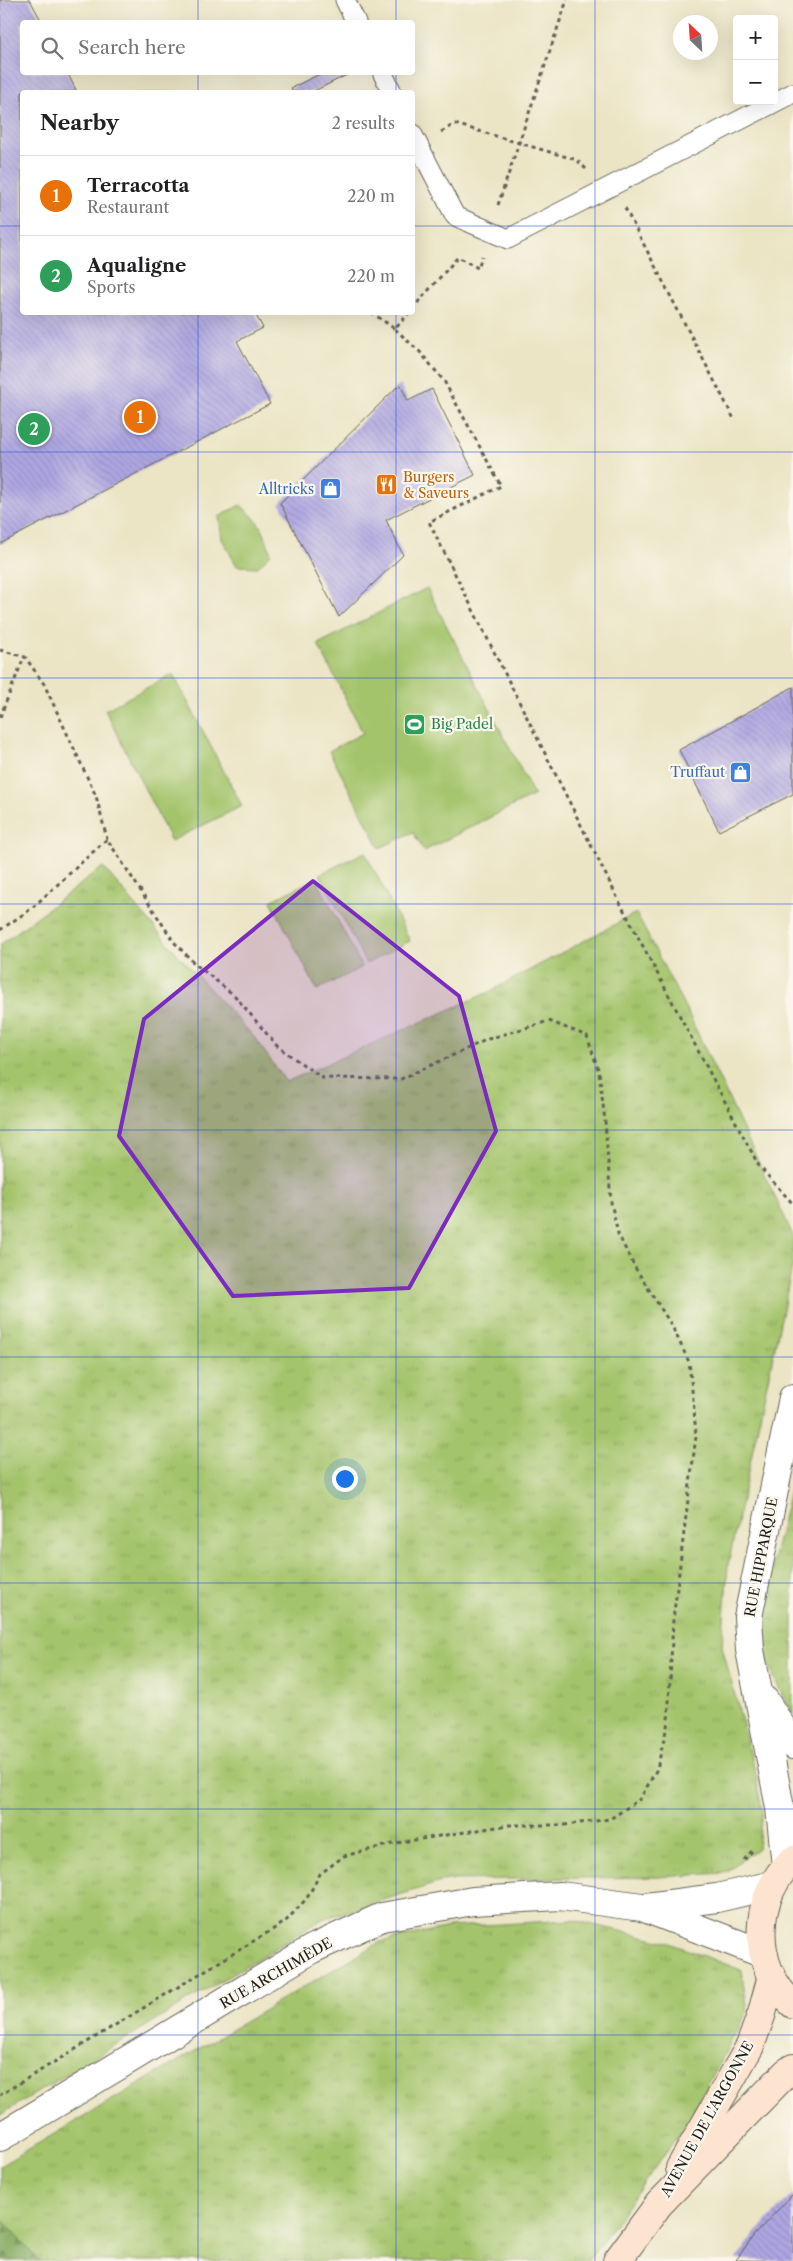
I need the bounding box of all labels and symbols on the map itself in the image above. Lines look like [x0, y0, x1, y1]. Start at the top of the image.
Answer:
north arrow [673, 15, 718, 60]
pin: 1 [124, 398, 156, 436]
pin: 2 [18, 410, 50, 448]
place label: Burgers & Saveurs [403, 468, 469, 502]
restaurant icon: Burgers & Saveurs [375, 473, 399, 497]
shop icon: Alltricks [318, 477, 342, 501]
place label: Alltricks [258, 480, 314, 498]
sports icon: Big Padel [403, 712, 427, 736]
place label: Big Padel [431, 715, 493, 733]
shop icon: Truffaut [729, 760, 753, 784]
place label: Truffaut [670, 763, 725, 781]
your location [332, 1466, 358, 1492]
street label: RUE HIPPARQUE [741, 1496, 781, 1618]
street label: RUE ARCHIMÈDE [217, 1933, 335, 2013]
street label: AVENUE DE L'ARGONNE [656, 2038, 757, 2201]

